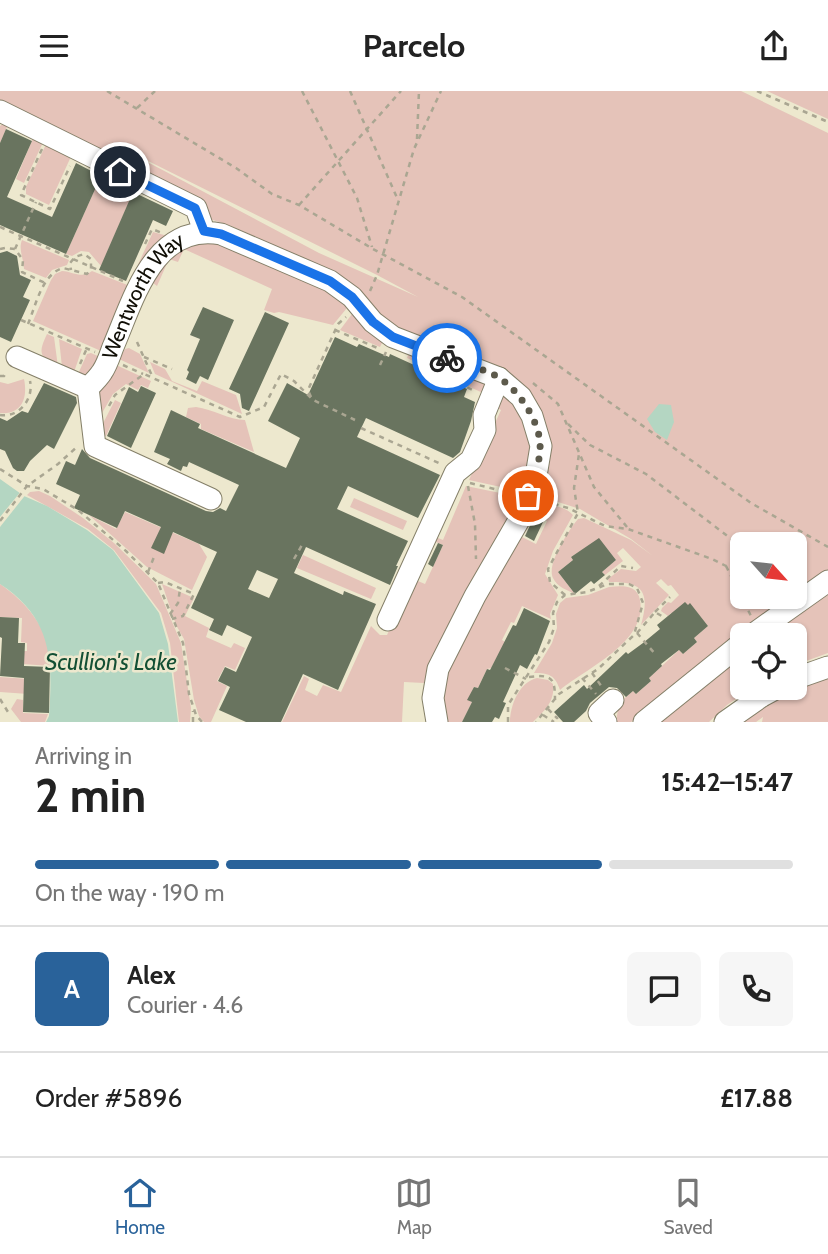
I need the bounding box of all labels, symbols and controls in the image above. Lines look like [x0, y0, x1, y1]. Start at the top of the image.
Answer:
text: Parcelo [363, 26, 465, 65]
icon: menu [35, 27, 73, 65]
icon: share [755, 27, 793, 65]
pin [90, 142, 150, 202]
icon: home [101, 153, 139, 191]
street label: Wentworth Way [97, 226, 188, 363]
courier [412, 323, 482, 393]
icon: bike [428, 339, 466, 377]
pin [498, 466, 558, 526]
icon: bag [509, 477, 547, 515]
north arrow [730, 532, 807, 609]
map controls [730, 532, 807, 700]
button: locate [730, 623, 807, 700]
water label: Scullion's Lake [45, 648, 177, 676]
text: Arriving in [35, 742, 132, 770]
text: 15:42–15:47 [661, 766, 793, 798]
text: 2 min [35, 768, 146, 824]
text: On the way · 190 m [35, 879, 224, 907]
button: chat [627, 952, 701, 1026]
button: phone [719, 952, 793, 1026]
text: Alex [127, 959, 176, 991]
text: A [64, 973, 80, 1005]
text: Courier · 4.6 [127, 991, 243, 1019]
text: Order #5896 [35, 1082, 182, 1114]
text: £17.88 [720, 1082, 793, 1114]
tab: Home [115, 1174, 165, 1239]
tab: Map [395, 1174, 433, 1239]
tab: Saved [664, 1174, 713, 1239]

